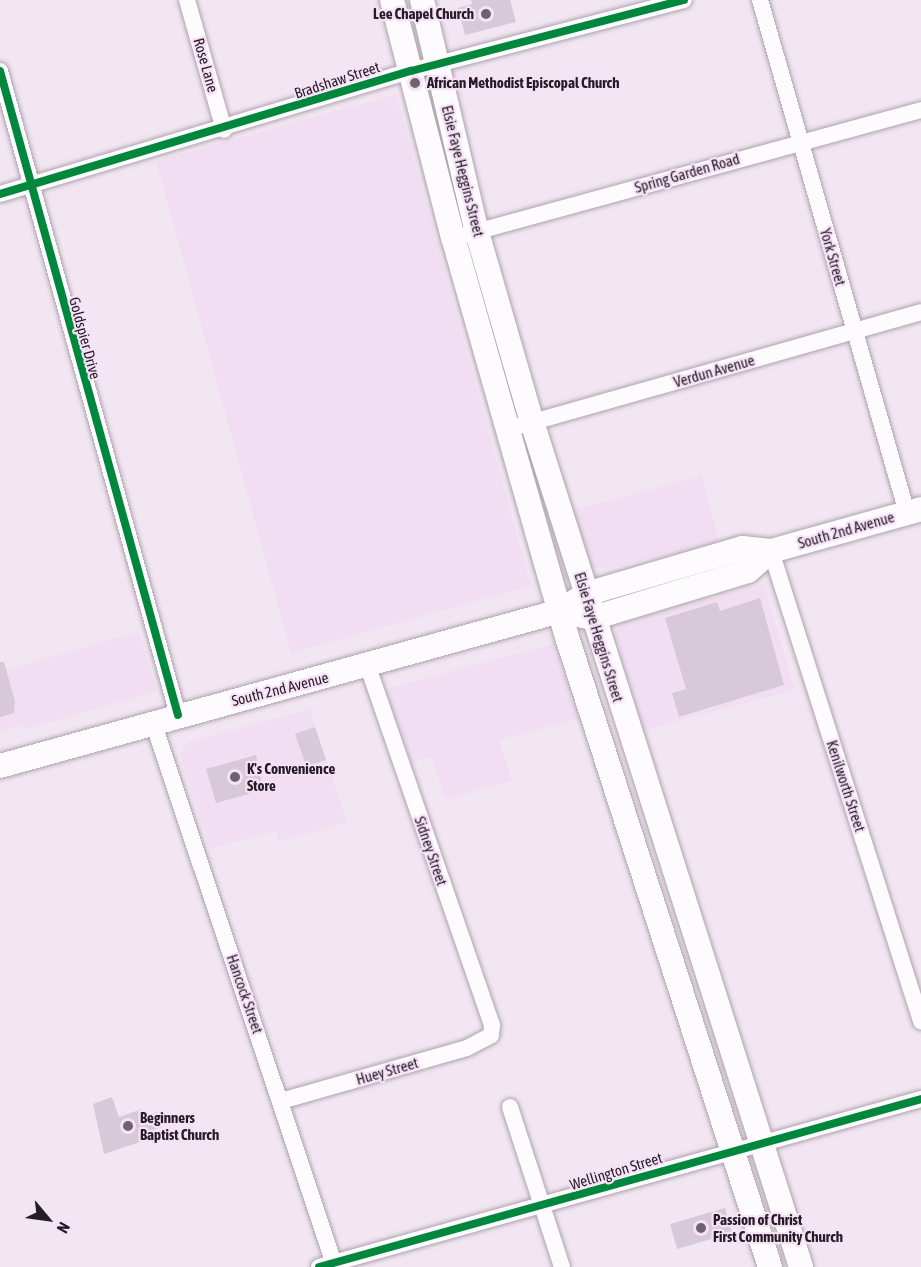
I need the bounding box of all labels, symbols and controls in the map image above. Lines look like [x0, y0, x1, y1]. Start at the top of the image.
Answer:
place label: Lee Chapel Church [373, 5, 474, 23]
marker: Lee Chapel Church [479, 7, 493, 21]
street label: Rose Lane [190, 36, 222, 94]
street label: Bradshaw Street [292, 58, 382, 102]
place label: African Methodist Episcopal Church [427, 74, 619, 92]
marker: African Methodist Episcopal Church [408, 76, 422, 90]
street label: Elsie Faye Heggins Street [438, 103, 488, 239]
street label: Spring Garden Road [632, 149, 742, 197]
street label: York Street [816, 226, 850, 288]
street label: Goldspier Drive [65, 295, 105, 381]
street label: Verdun Avenue [671, 351, 757, 391]
street label: South 2nd Avenue [796, 508, 896, 552]
street label: Elsie Faye Heggins Street [571, 570, 627, 704]
street label: South 2nd Avenue [230, 668, 330, 710]
street label: Kenilworth Street [823, 738, 869, 834]
place label: K's Convenience Store [247, 759, 335, 794]
marker: K's Convenience Store [228, 770, 242, 784]
street label: Sidney Street [411, 814, 451, 888]
street label: Hancock Street [223, 952, 267, 1036]
street label: Huey Street [354, 1054, 420, 1088]
place label: Beginners Baptist Church [140, 1108, 219, 1143]
marker: Beginners Baptist Church [121, 1119, 135, 1133]
street label: Wellington Street [568, 1148, 664, 1194]
north arrow [18, 1189, 78, 1249]
place label: Passion of Christ First Community Church [713, 1210, 843, 1245]
text: N [54, 1219, 74, 1236]
marker: Passion of Christ First Community Church [694, 1221, 708, 1235]

